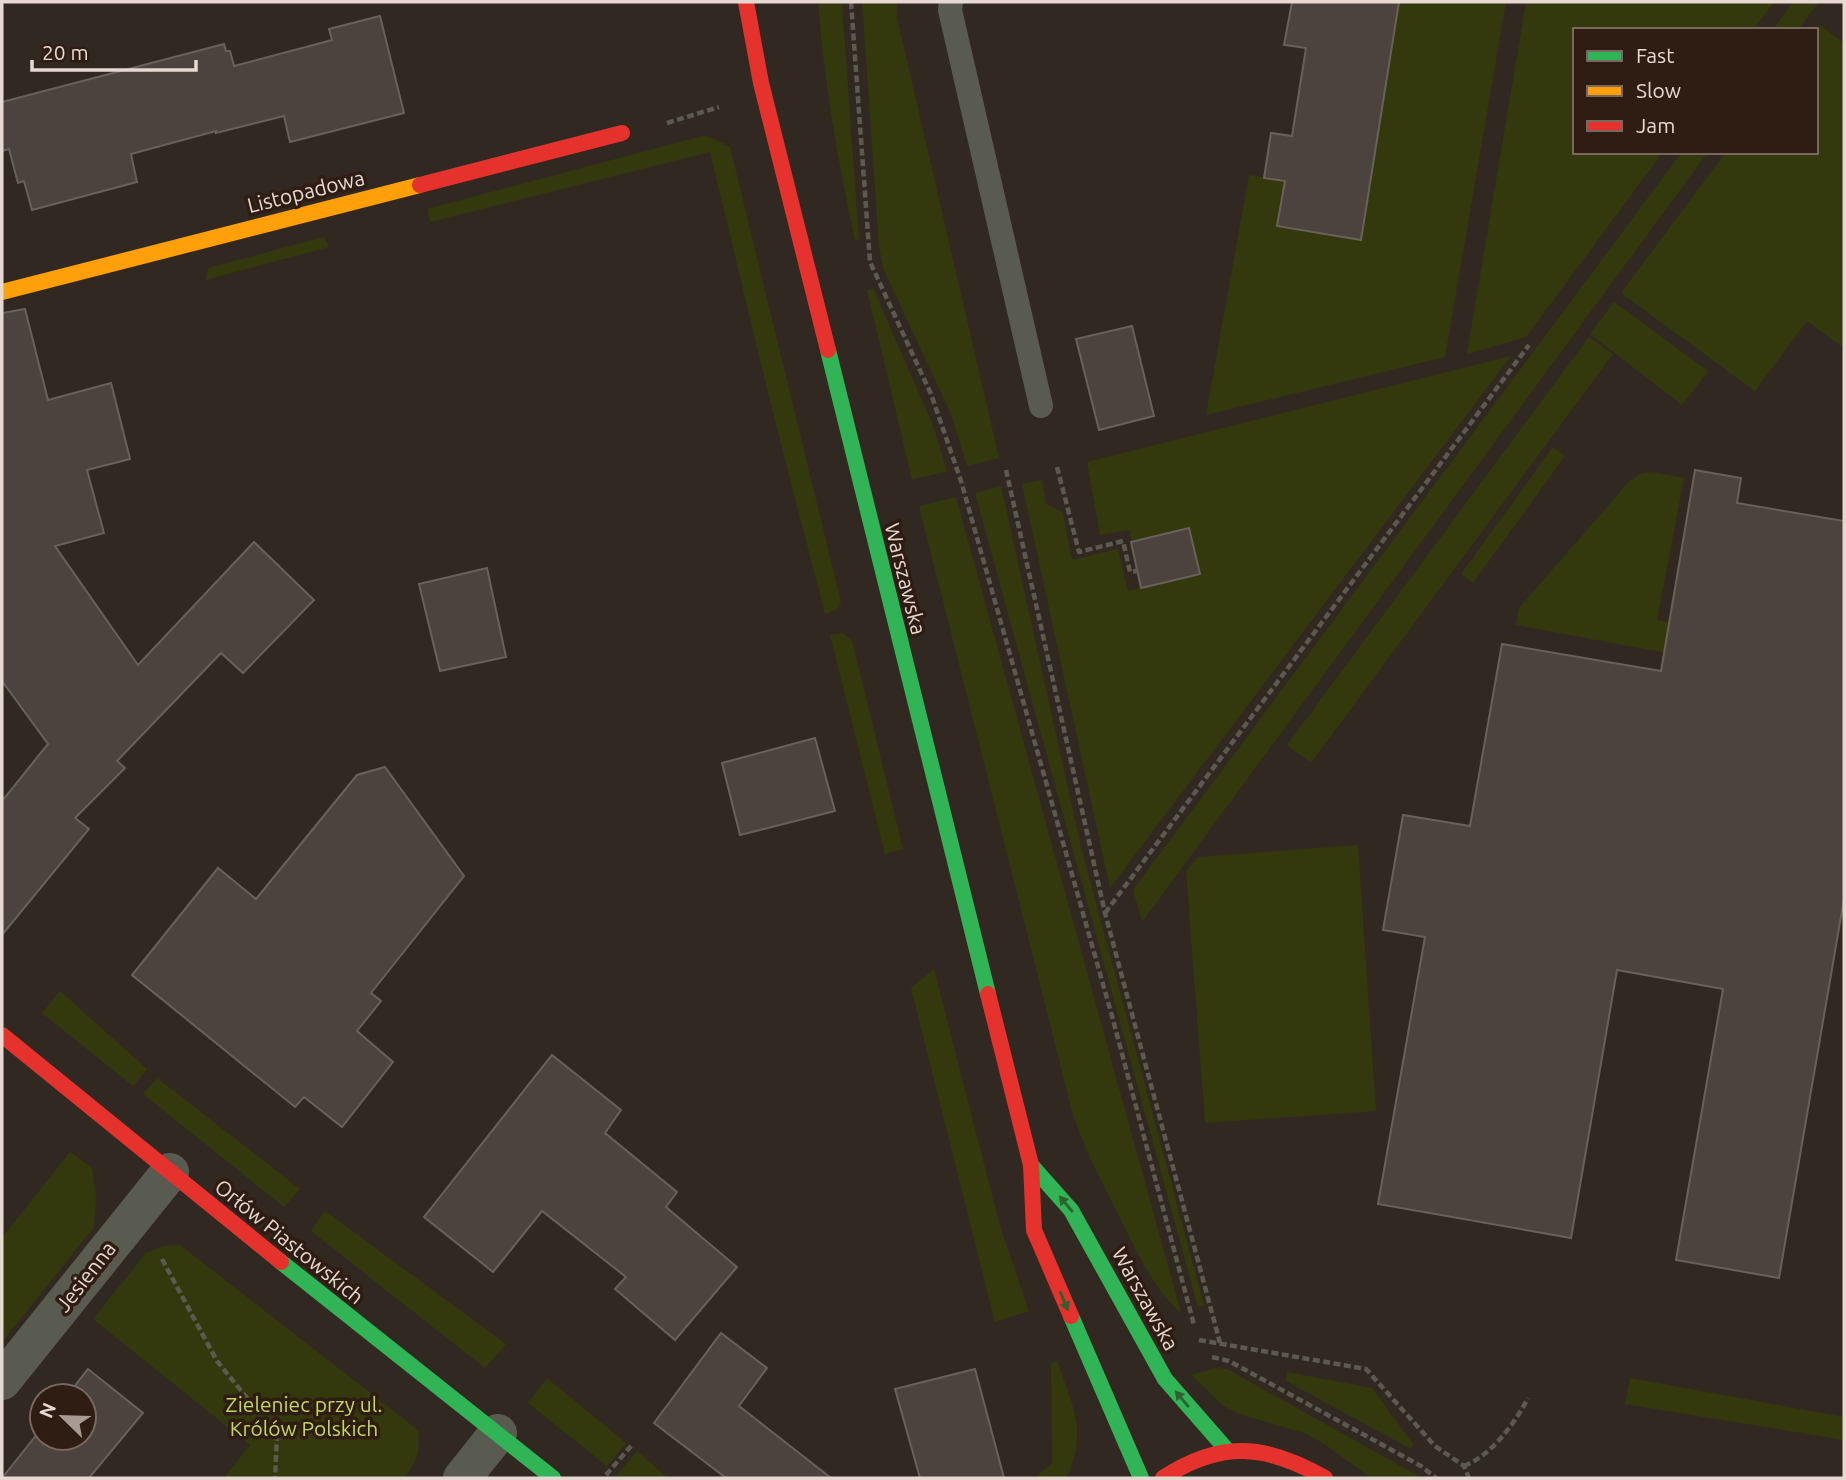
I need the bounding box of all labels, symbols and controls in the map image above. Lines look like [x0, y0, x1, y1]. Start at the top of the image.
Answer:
scale bar [32, 28, 196, 72]
legend [1573, 28, 1818, 154]
text: 20 m [42, 40, 89, 64]
text: Fast [1636, 43, 1674, 67]
text: Slow [1636, 78, 1681, 102]
text: Jam [1636, 113, 1675, 137]
street label: Listopadowa [245, 165, 367, 217]
street label: Warszawska [881, 521, 931, 637]
street label: Orłów Piastowskich [211, 1174, 369, 1308]
one-way arrow [1058, 1196, 1073, 1214]
street label: Jesienna [50, 1236, 120, 1316]
street label: Warszawska [1108, 1243, 1184, 1354]
one-way arrow [1058, 1291, 1070, 1311]
north arrow [28, 1382, 98, 1452]
one-way arrow [1174, 1390, 1190, 1408]
park label: Zieleniec przy ul. Królów Polskich [226, 1392, 382, 1440]
text: N [34, 1400, 60, 1421]

